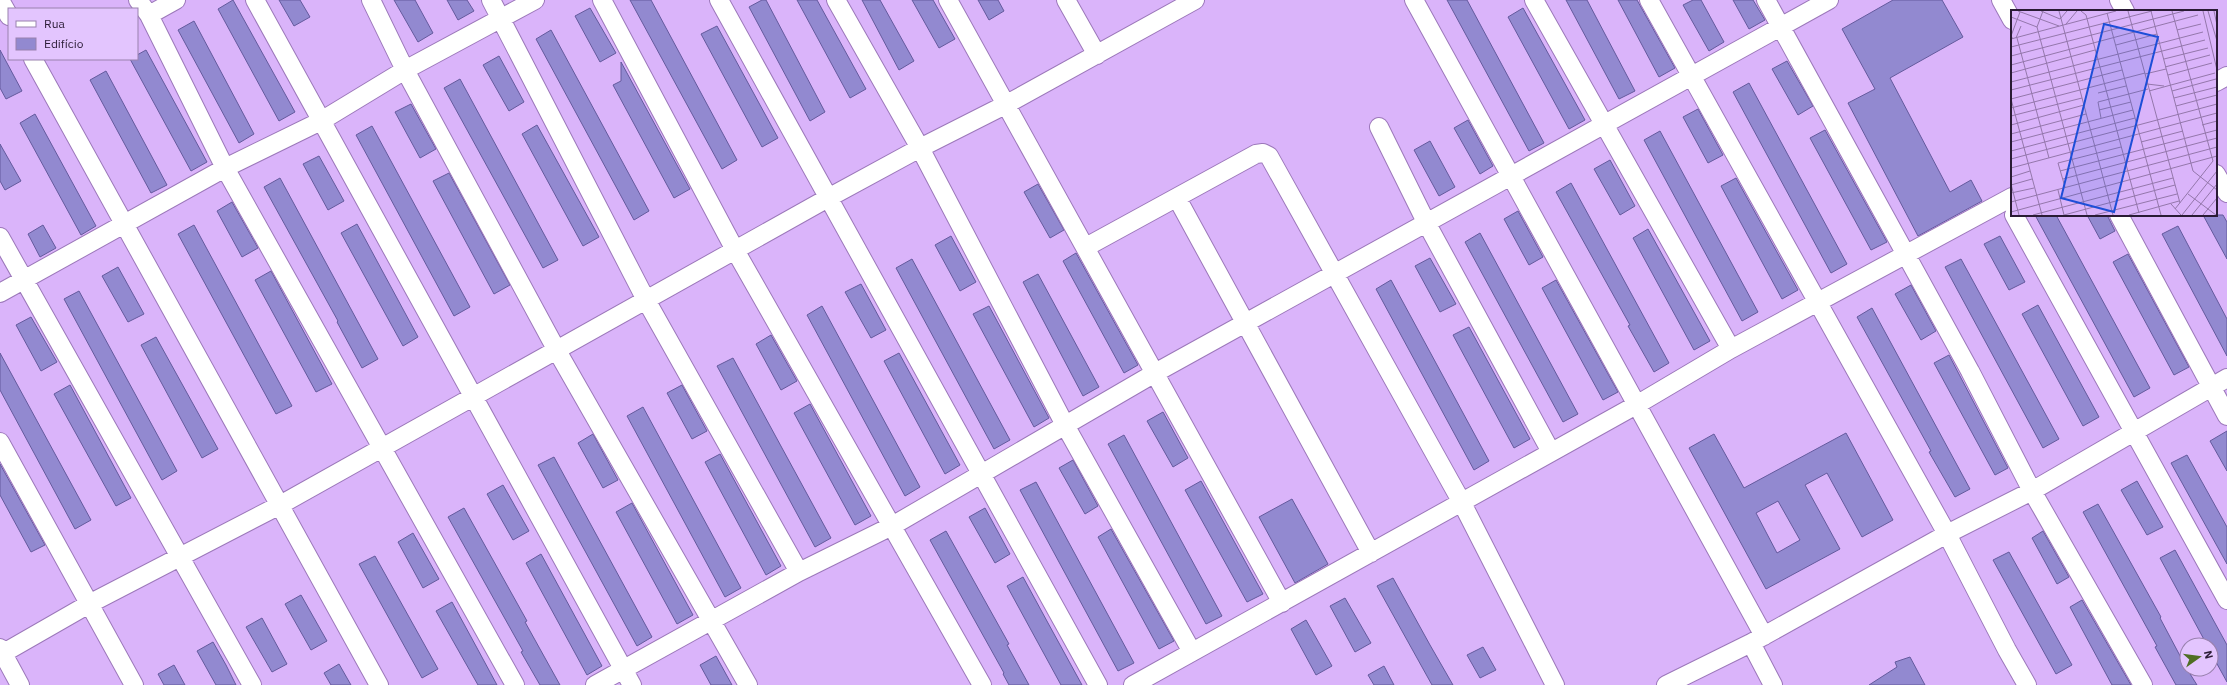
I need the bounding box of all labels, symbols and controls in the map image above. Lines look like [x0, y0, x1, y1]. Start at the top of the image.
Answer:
legend [8, 8, 138, 60]
inset map [2011, 10, 2217, 216]
text: Rua [44, 16, 65, 31]
text: Edifício [44, 36, 84, 51]
north arrow [2179, 637, 2219, 677]
text: N [2201, 649, 2216, 660]

